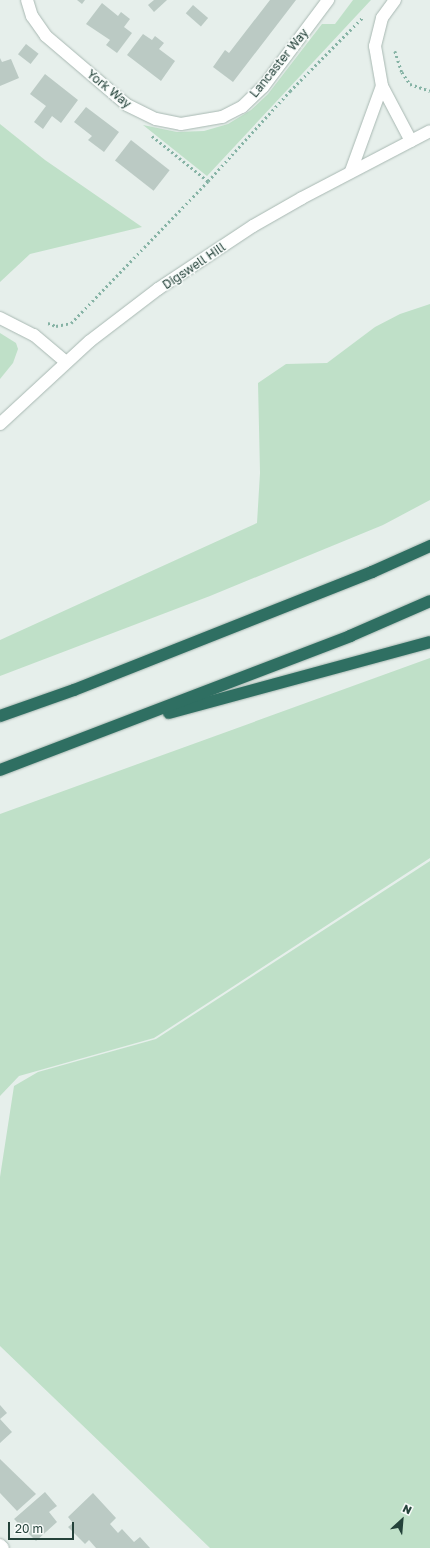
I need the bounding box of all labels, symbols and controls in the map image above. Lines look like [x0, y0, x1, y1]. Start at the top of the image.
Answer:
street label: Lancaster Way [247, 26, 311, 100]
street label: York Way [84, 67, 134, 111]
street label: Digswell Hill [160, 240, 228, 292]
north arrow [382, 1500, 422, 1540]
text: N [401, 1501, 414, 1516]
scale bar [10, 1514, 76, 1540]
text: 20 m [15, 1521, 43, 1536]

